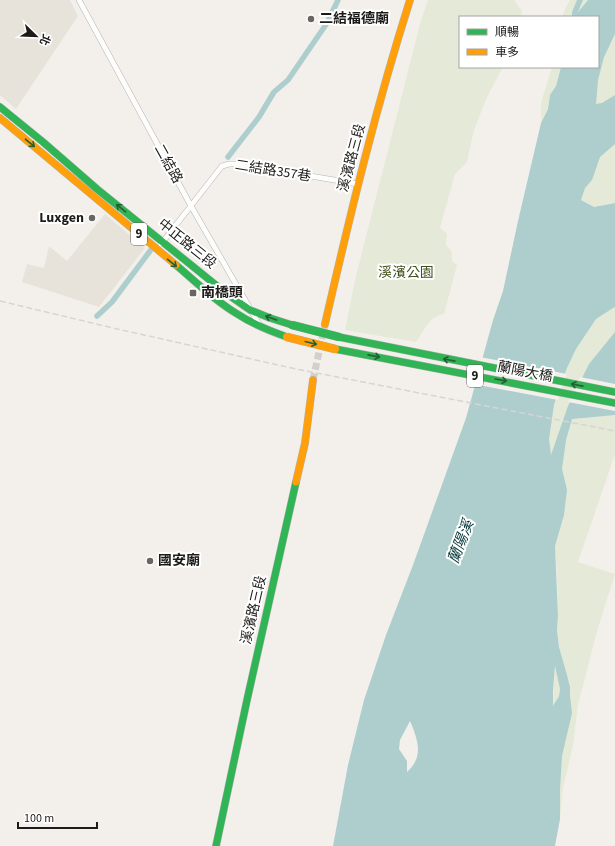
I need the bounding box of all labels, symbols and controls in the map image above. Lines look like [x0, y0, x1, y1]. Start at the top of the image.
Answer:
place label: 二結福德廟 [319, 9, 389, 29]
marker: 二結福德廟 [306, 14, 316, 24]
north arrow [16, 16, 56, 56]
legend [459, 16, 599, 68]
text: 順暢 [495, 24, 519, 41]
text: 北 [36, 32, 54, 48]
text: 車多 [495, 44, 519, 61]
street label: 溪濱路三段 [333, 122, 371, 194]
one-way arrow [24, 139, 35, 148]
street label: 二結路 [149, 141, 187, 187]
street label: 二結路357巷 [233, 155, 313, 187]
one-way arrow [115, 203, 126, 212]
place label: Luxgen [39, 208, 84, 228]
marker: Luxgen [87, 213, 97, 223]
street label: 中正路三段 [154, 214, 220, 274]
road number: 9 [131, 223, 147, 245]
one-way arrow [167, 258, 178, 267]
park label: 溪濱公園 [378, 263, 434, 283]
place label: 南橋頭 [201, 283, 243, 303]
marker: 南橋頭 [188, 288, 198, 298]
one-way arrow [265, 314, 277, 322]
one-way arrow [304, 340, 317, 347]
one-way arrow [367, 352, 380, 360]
one-way arrow [443, 355, 456, 363]
street label: 蘭陽大橋 [496, 357, 554, 387]
road number: 9 [467, 365, 483, 387]
one-way arrow [495, 377, 508, 385]
one-way arrow [571, 381, 584, 389]
water label: 蘭陽溪 [443, 515, 480, 567]
place label: 國安廟 [158, 551, 200, 571]
marker: 國安廟 [145, 556, 155, 566]
street label: 溪濱路三段 [236, 574, 272, 646]
scale bar [18, 804, 97, 830]
text: 100 m [24, 810, 54, 827]

